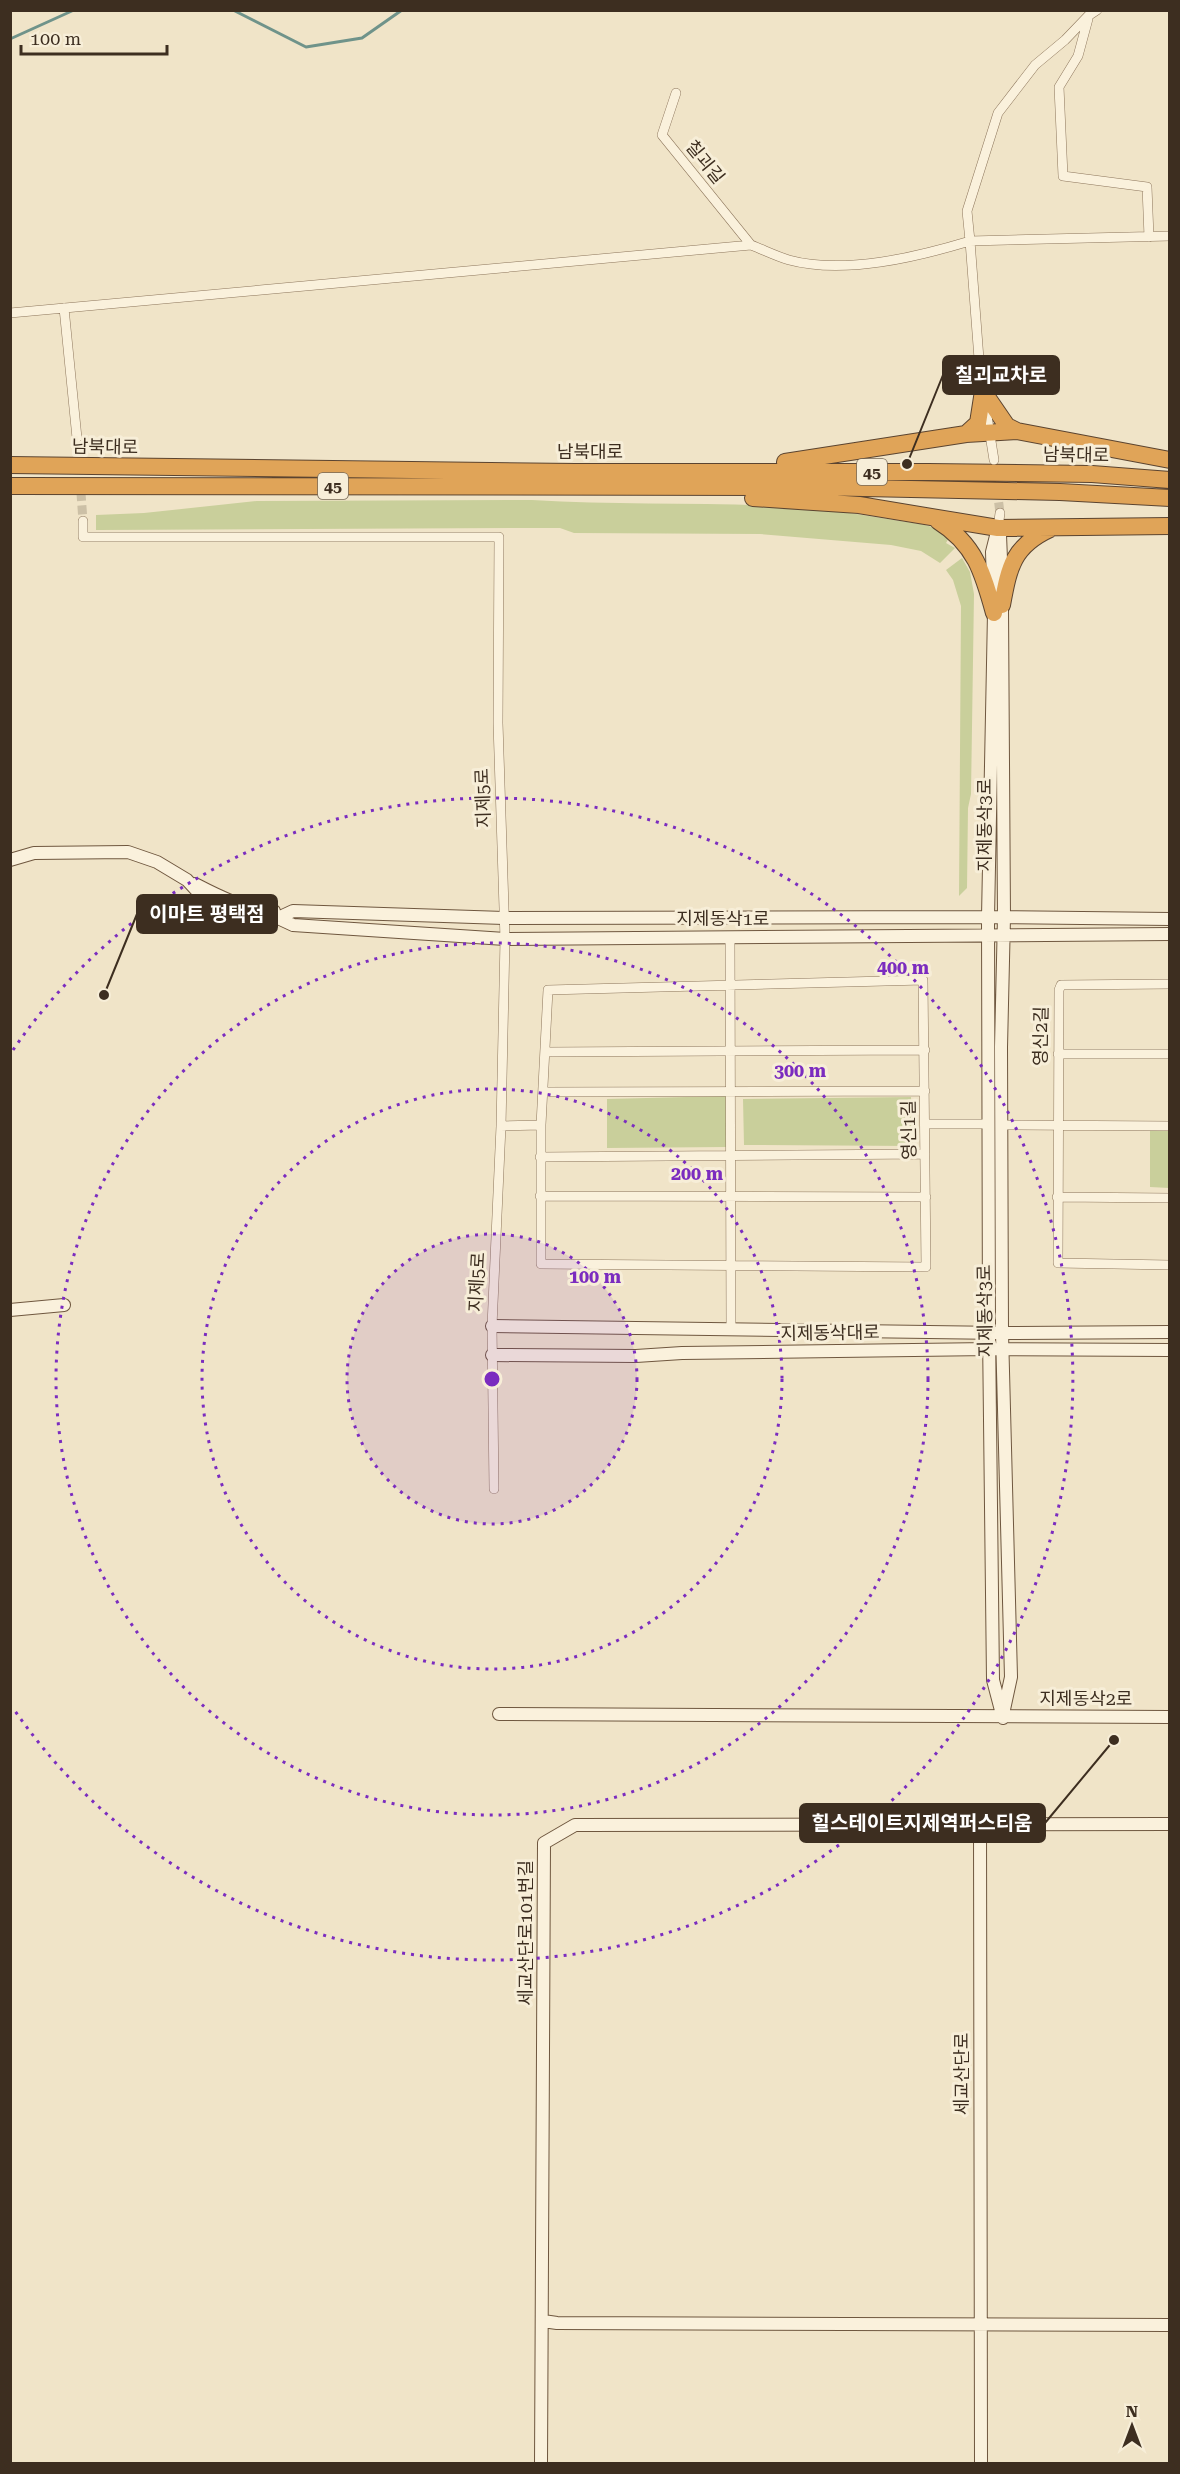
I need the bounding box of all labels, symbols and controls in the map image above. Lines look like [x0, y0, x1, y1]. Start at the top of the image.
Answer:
scale bar [21, 18, 166, 56]
text: 100 m [30, 28, 81, 49]
street label: 칠괴길 [682, 136, 729, 188]
callout: 칠괴교차로 [943, 356, 1059, 394]
text: 칠괴교차로 [955, 363, 1047, 387]
street label: 남북대로 [72, 435, 138, 458]
street label: 남북대로 [557, 441, 623, 462]
street label: 남북대로 [1043, 443, 1109, 466]
road number: 45 [857, 459, 887, 485]
road number: 45 [318, 473, 348, 499]
street label: 지제5로 [471, 768, 494, 828]
street label: 지제동삭3로 [974, 779, 995, 871]
callout: 이마트 평택점 [137, 895, 277, 933]
text: 이마트 평택점 [149, 902, 265, 926]
street label: 지제동삭1로 [677, 908, 769, 929]
text: 400 m [877, 957, 930, 978]
street label: 영신2길 [1029, 1006, 1052, 1066]
text: 300 m [774, 1060, 827, 1081]
street label: 영신1길 [897, 1100, 920, 1160]
text: 200 m [671, 1163, 724, 1184]
street label: 지제5로 [464, 1252, 489, 1312]
street label: 지제동삭3로 [973, 1264, 996, 1358]
text: 100 m [569, 1266, 622, 1287]
street label: 지제동삭대로 [780, 1321, 880, 1344]
centre of rings [482, 1369, 502, 1389]
street label: 지제동삭2로 [1040, 1688, 1132, 1709]
callout: 힐스테이트지제역퍼스티움 [800, 1804, 1045, 1842]
text: 힐스테이트지제역퍼스티움 [812, 1811, 1032, 1835]
street label: 세교산단로101번길 [515, 1860, 536, 2006]
street label: 세교산단로 [951, 2033, 972, 2115]
north arrow [1102, 2396, 1162, 2456]
text: N [1126, 2402, 1138, 2421]

